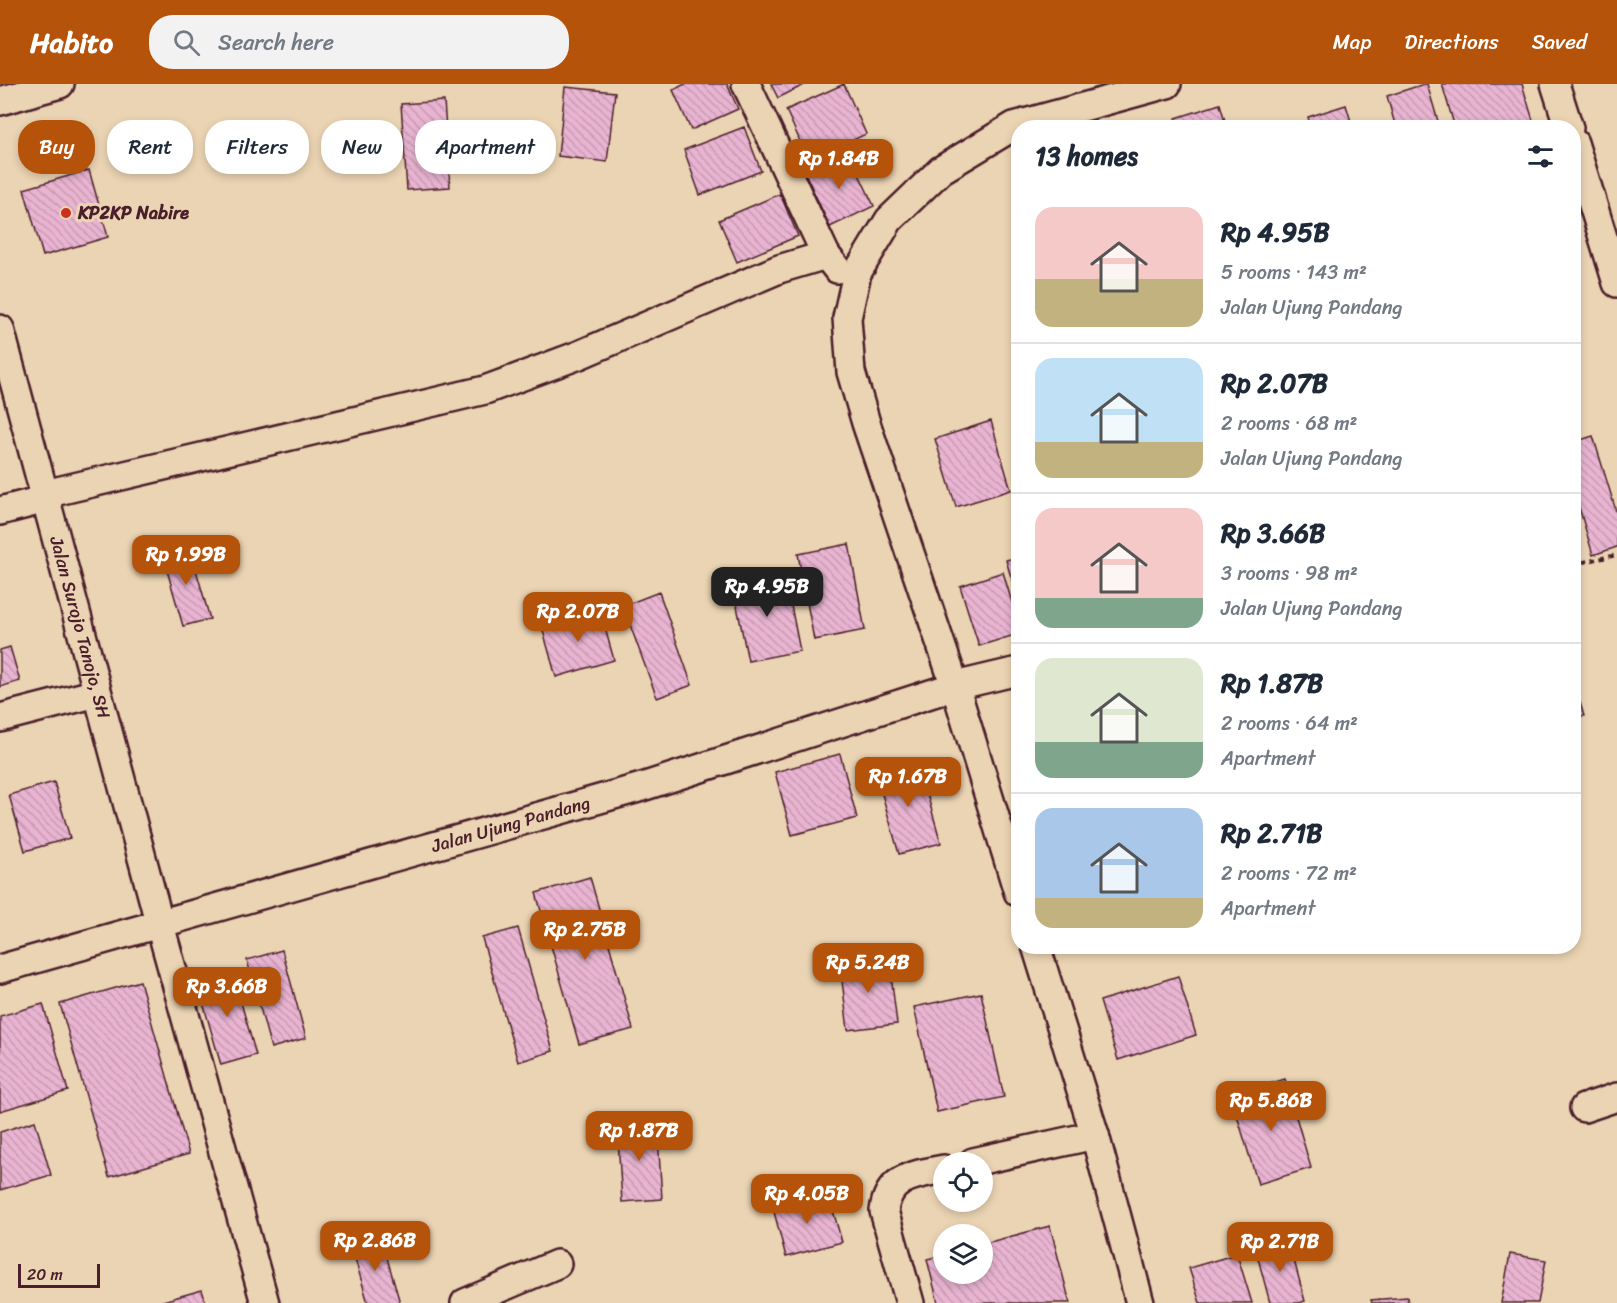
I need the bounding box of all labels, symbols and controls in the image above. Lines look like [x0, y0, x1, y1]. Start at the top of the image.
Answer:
search box [149, 15, 569, 69]
text: Habito [30, 18, 113, 67]
text: Search here [218, 23, 334, 62]
text: Map [1333, 23, 1371, 61]
text: Directions [1404, 23, 1499, 61]
text: Saved [1532, 23, 1587, 61]
icon: search [170, 26, 203, 59]
chip: Buy [18, 120, 95, 174]
chip: Rent [107, 120, 193, 174]
chip: Filters [205, 120, 309, 174]
chip: New [321, 120, 403, 174]
chip: Apartment [415, 120, 556, 174]
text: 13 homes [1035, 133, 1138, 179]
pin: Rp 1.84B [777, 139, 901, 190]
icon: filters [1524, 140, 1557, 173]
text: Rp 1.84B [799, 141, 879, 176]
place label: KP2KP Nabire [77, 197, 189, 229]
marker: KP2KP Nabire [59, 206, 73, 220]
text: Rp 4.95B [1221, 209, 1330, 255]
icon: home [1083, 231, 1155, 303]
text: 5 rooms · 143 m² [1221, 255, 1367, 290]
text: Jalan Ujung Pandang [1221, 290, 1403, 325]
text: Rp 2.07B [1221, 360, 1328, 406]
icon: home [1083, 382, 1155, 454]
text: 2 rooms · 68 m² [1221, 406, 1357, 441]
text: Jalan Ujung Pandang [1221, 441, 1403, 476]
text: Rp 3.66B [1221, 510, 1325, 556]
street label: Jalan Surojo Tanojo, SH [40, 532, 120, 722]
icon: home [1083, 532, 1155, 604]
pin: Rp 1.99B [124, 535, 248, 586]
text: Rp 1.99B [146, 537, 226, 572]
text: 3 rooms · 98 m² [1221, 556, 1358, 591]
pin: Rp 4.95B [705, 567, 829, 618]
text: Rp 4.95B [725, 569, 809, 604]
text: Jalan Ujung Pandang [1221, 591, 1403, 626]
pin: Rp 2.07B [516, 592, 640, 643]
text: Rp 2.07B [537, 594, 619, 629]
text: Rp 1.87B [1221, 660, 1323, 706]
icon: home [1083, 682, 1155, 754]
text: 2 rooms · 64 m² [1221, 706, 1358, 741]
text: Apartment [1221, 741, 1315, 776]
pin: Rp 1.67B [846, 757, 970, 808]
text: Rp 1.67B [869, 759, 947, 794]
street label: Jalan Ujung Pandang [427, 786, 594, 862]
text: Rp 2.71B [1221, 810, 1323, 856]
icon: home [1083, 832, 1155, 904]
text: 2 rooms · 72 m² [1221, 856, 1357, 891]
text: Apartment [1221, 891, 1315, 926]
pin: Rp 2.75B [523, 910, 647, 961]
text: Rp 2.75B [544, 912, 626, 947]
pin: Rp 5.24B [806, 943, 930, 994]
text: Rp 5.24B [827, 945, 909, 980]
pin: Rp 3.66B [165, 967, 289, 1018]
text: Rp 3.66B [187, 969, 267, 1004]
pin: Rp 5.86B [1209, 1081, 1333, 1132]
text: Rp 5.86B [1230, 1083, 1312, 1118]
pin: Rp 1.87B [577, 1111, 701, 1162]
text: Rp 1.87B [600, 1113, 678, 1148]
map controls [933, 1152, 993, 1284]
button: locate [933, 1152, 993, 1212]
pin: Rp 4.05B [745, 1174, 869, 1225]
text: Rp 4.05B [765, 1176, 849, 1211]
pin: Rp 2.86B [313, 1221, 437, 1272]
pin: Rp 2.71B [1218, 1222, 1342, 1273]
text: Rp 2.86B [334, 1223, 416, 1258]
button: layers [933, 1224, 993, 1284]
text: Rp 2.71B [1241, 1224, 1319, 1259]
text: 20 m [27, 1260, 63, 1289]
scale bar [18, 1261, 100, 1288]

